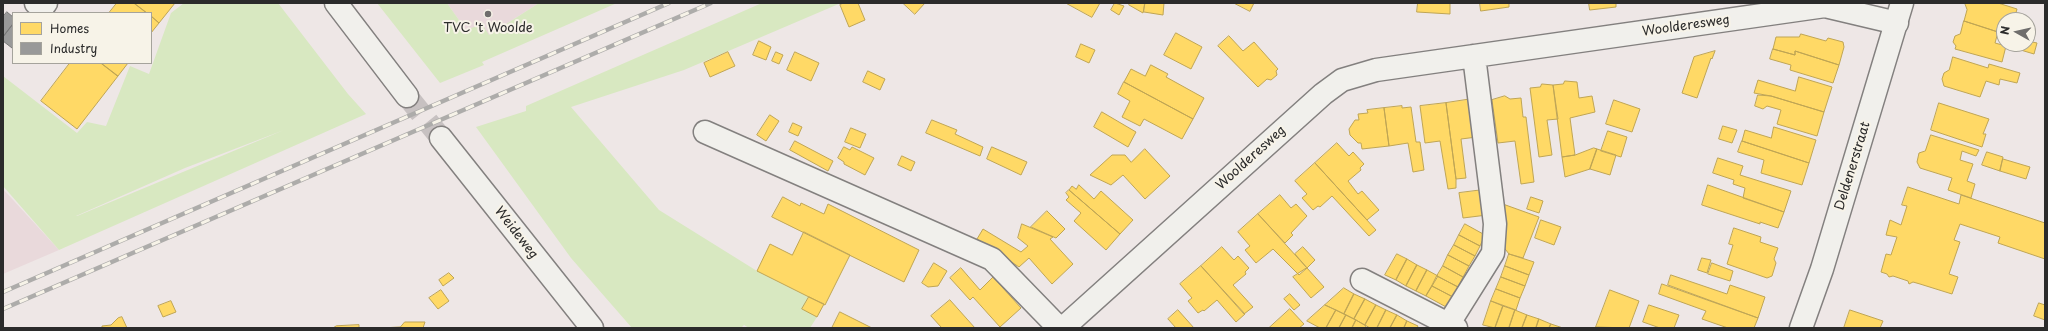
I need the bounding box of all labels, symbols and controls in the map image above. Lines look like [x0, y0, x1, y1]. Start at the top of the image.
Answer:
marker: TVC 't Woolde [483, 9, 493, 19]
legend [12, 12, 152, 64]
street label: Woolderesweg [1641, 12, 1731, 40]
north arrow [1996, 12, 2036, 52]
text: Homes [50, 19, 89, 37]
place label: TVC 't Woolde [443, 20, 533, 36]
text: N [1996, 25, 2014, 36]
text: Industry [50, 39, 97, 57]
street label: Deldenerstraat [1832, 120, 1874, 212]
street label: Woolderesweg [1213, 123, 1289, 193]
street label: Weideweg [491, 204, 541, 262]

